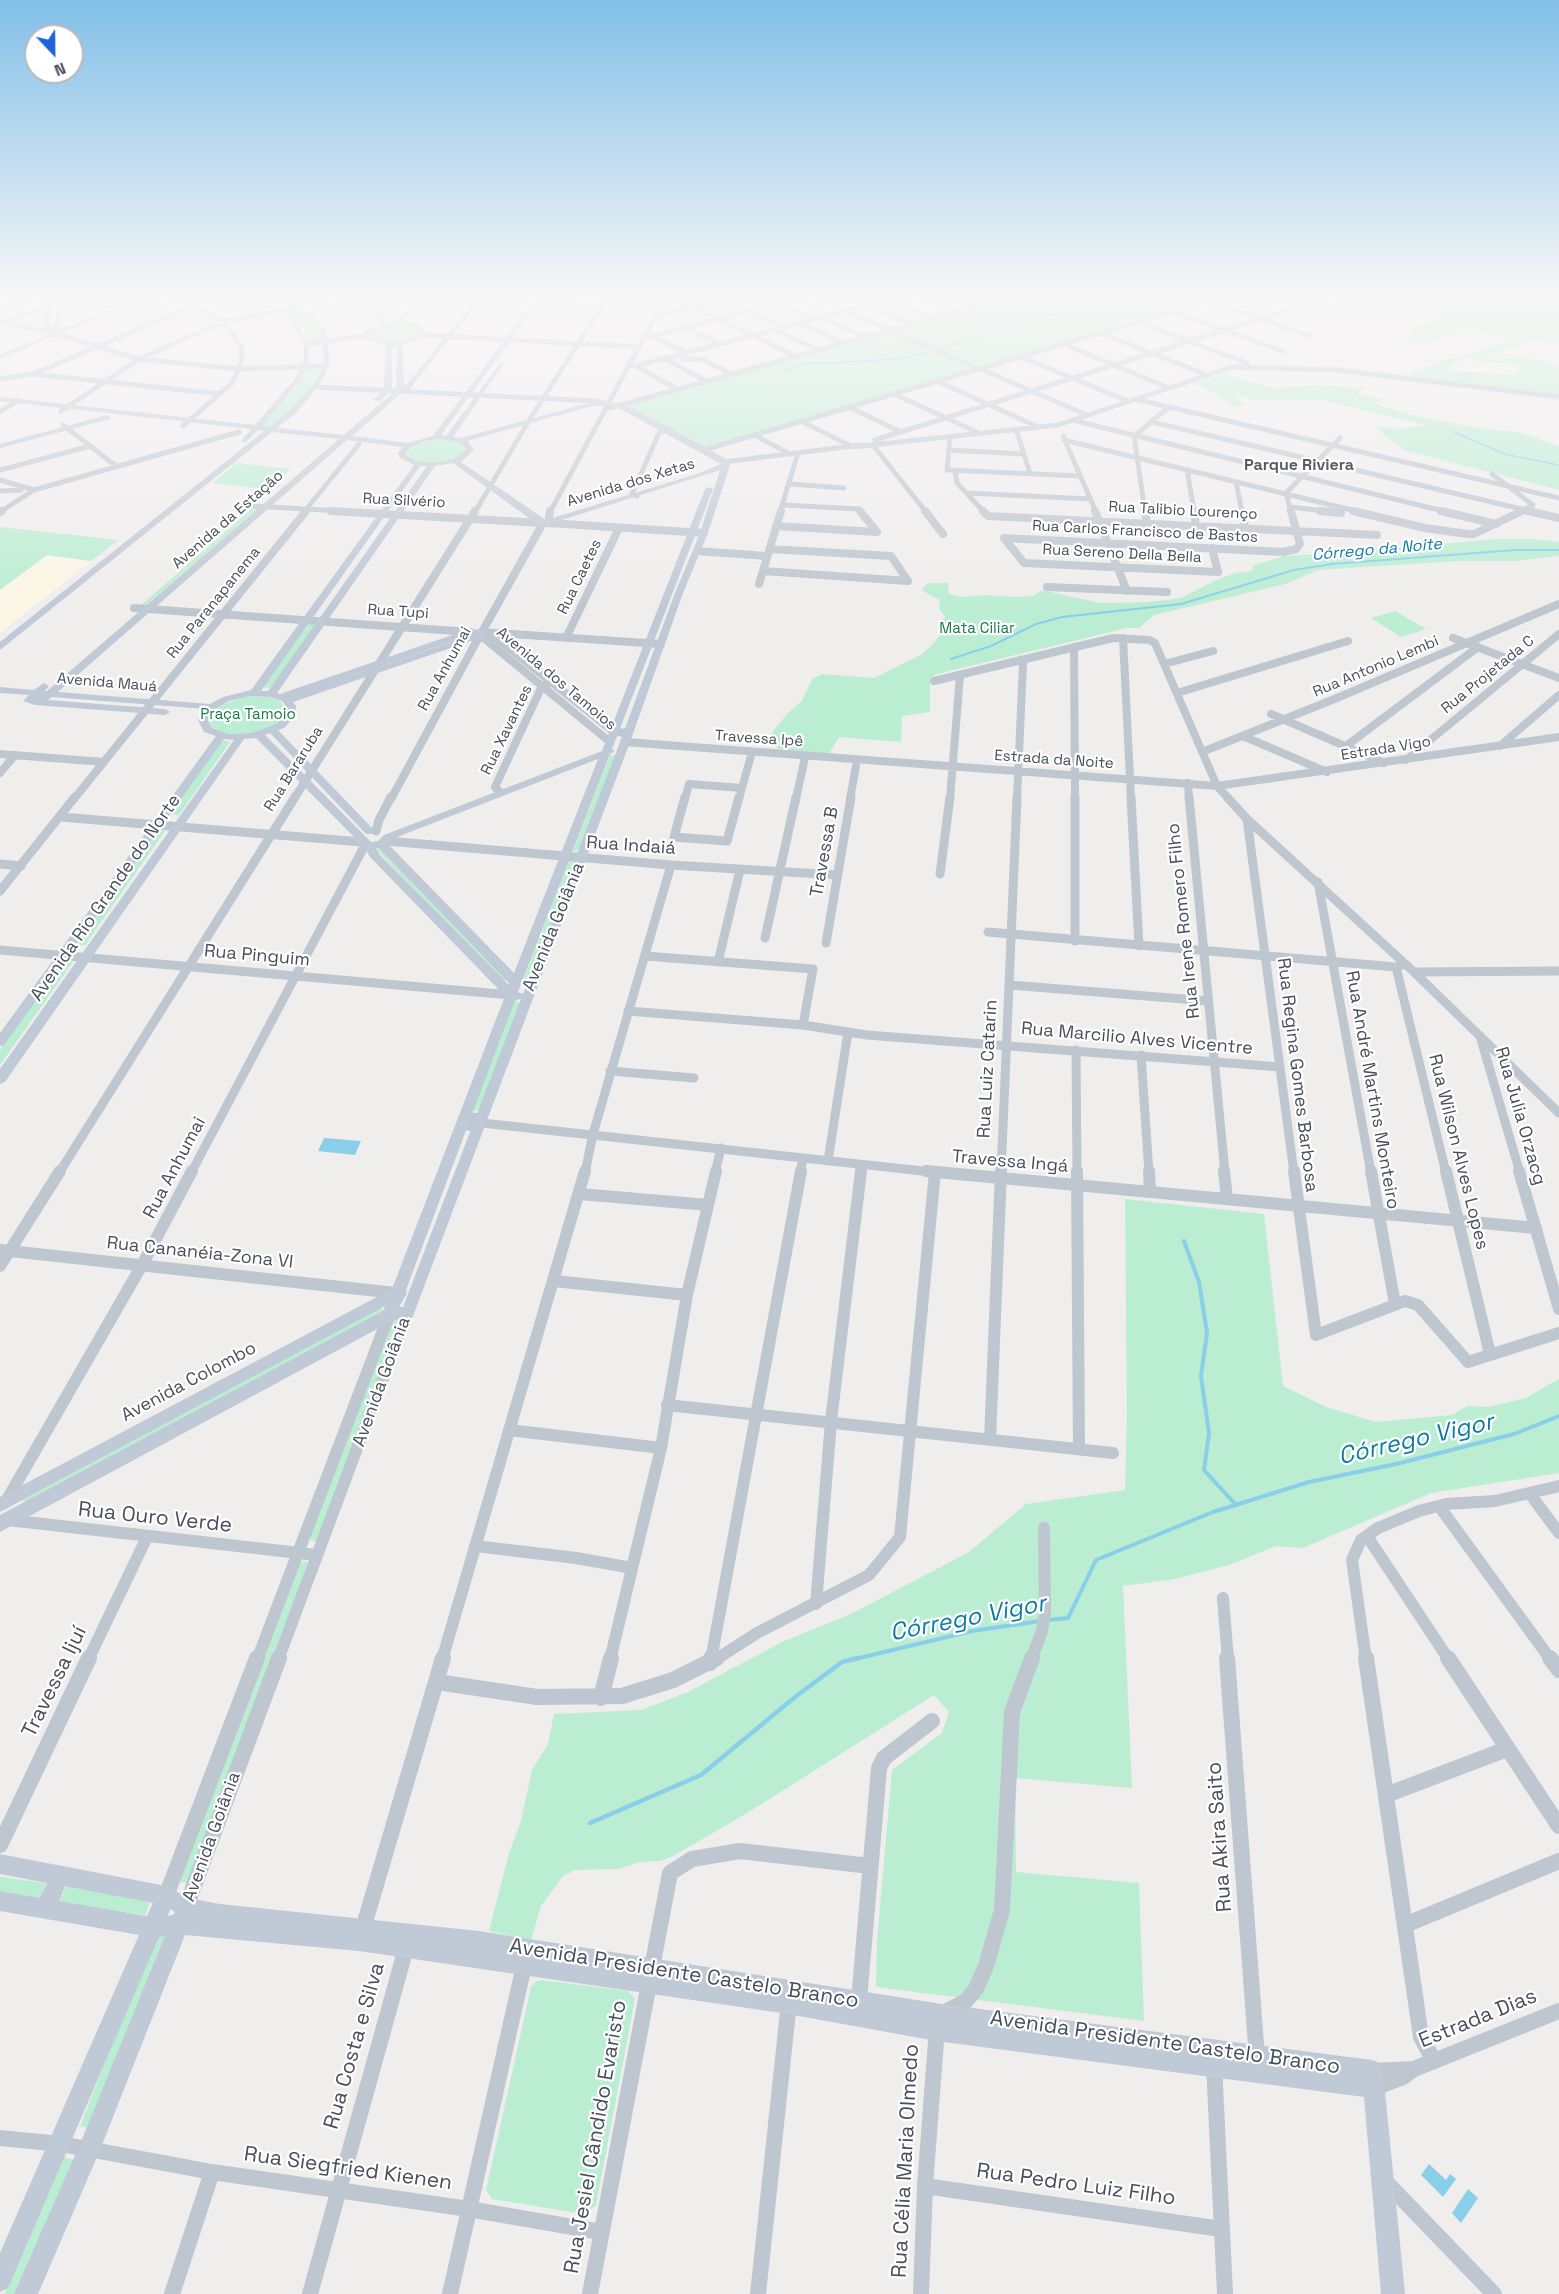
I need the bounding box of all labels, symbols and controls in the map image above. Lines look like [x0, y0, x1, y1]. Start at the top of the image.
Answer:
north arrow [24, 24, 84, 84]
text: N [51, 58, 69, 81]
street label: Avenida dos Xetas [565, 455, 697, 511]
district label: Parque Riviera [1244, 456, 1354, 476]
street label: Avenida da Estação [169, 467, 287, 573]
street label: Rua Silvério [362, 490, 446, 512]
street label: Rua Talibio Lourenço [1108, 498, 1258, 524]
street label: Rua Carlos Francisco de Bastos [1032, 517, 1258, 547]
water label: Córrego da Noite [1311, 535, 1443, 565]
street label: Rua Caetes [554, 537, 606, 617]
street label: Rua Sereno Della Bella [1042, 541, 1202, 567]
street label: Rua Paranapanema [163, 544, 265, 662]
street label: Rua Tupi [367, 601, 429, 623]
park label: Mata Ciliar [939, 620, 1015, 638]
street label: Rua Anhumai [415, 624, 475, 714]
street label: Avenida dos Tamoios [492, 624, 620, 734]
street label: Rua Antonio Lembi [1310, 632, 1442, 702]
street label: Rua Projetada C [1438, 632, 1538, 718]
street label: Avenida Mauá [56, 670, 158, 696]
street label: Rua Xavantes [477, 682, 537, 778]
park label: Praça Tamoio [200, 706, 296, 724]
street label: Rua Bararuba [261, 723, 327, 815]
street label: Travessa Ipê [714, 727, 804, 751]
street label: Estrada Vigo [1340, 733, 1432, 765]
street label: Estrada da Noite [994, 747, 1114, 773]
street label: Avenida Rio Grande do Norte [26, 791, 186, 1005]
street label: Travessa B [806, 805, 844, 899]
street label: Rua Irene Romero Filho [1163, 822, 1205, 1020]
street label: Rua Indaiá [586, 832, 676, 860]
street label: Avenida Goiânia [518, 860, 590, 994]
street label: Rua Pinguim [203, 941, 311, 971]
street label: Rua Regina Gomes Barbosa [1272, 957, 1322, 1193]
street label: Rua André Martins Monteiro [1340, 969, 1404, 1211]
street label: Rua Luiz Catarin [974, 999, 1002, 1139]
street label: Rua Marcilio Alves Vicentre [1020, 1018, 1254, 1060]
street label: Rua Julia Orzacg [1490, 1044, 1550, 1188]
street label: Rua Wilson Alves Lopes [1423, 1052, 1493, 1252]
street label: Rua Anhumai [139, 1114, 211, 1222]
street label: Travessa Ingá [951, 1146, 1069, 1178]
street label: Rua Cananéia-Zona VI [106, 1232, 294, 1274]
street label: Avenida Goiânia [348, 1314, 416, 1450]
street label: Avenida Colombo [118, 1337, 260, 1427]
water label: Córrego Vigor [1336, 1408, 1496, 1472]
street label: Rua Ouro Verde [77, 1497, 233, 1539]
water label: Córrego Vigor [887, 1590, 1049, 1648]
street label: Travessa Ijuí [17, 1622, 93, 1742]
street label: Rua Akira Saito [1202, 1761, 1238, 1913]
street label: Avenida Goiânia [178, 1769, 246, 1905]
street label: Avenida Presidente Castelo Branco [508, 1934, 860, 2014]
street label: Rua Costa e Silva [319, 1960, 391, 2132]
street label: Estrada Dias [1415, 1984, 1541, 2054]
street label: Rua Jesiel Cândido Evaristo [560, 1998, 632, 2276]
street label: Avenida Presidente Castelo Branco [988, 2006, 1342, 2080]
street label: Rua Célia Maria Olmedo [887, 2043, 925, 2279]
street label: Rua Siegfried Kienen [242, 2142, 454, 2196]
street label: Rua Pedro Luiz Filho [975, 2159, 1177, 2211]

